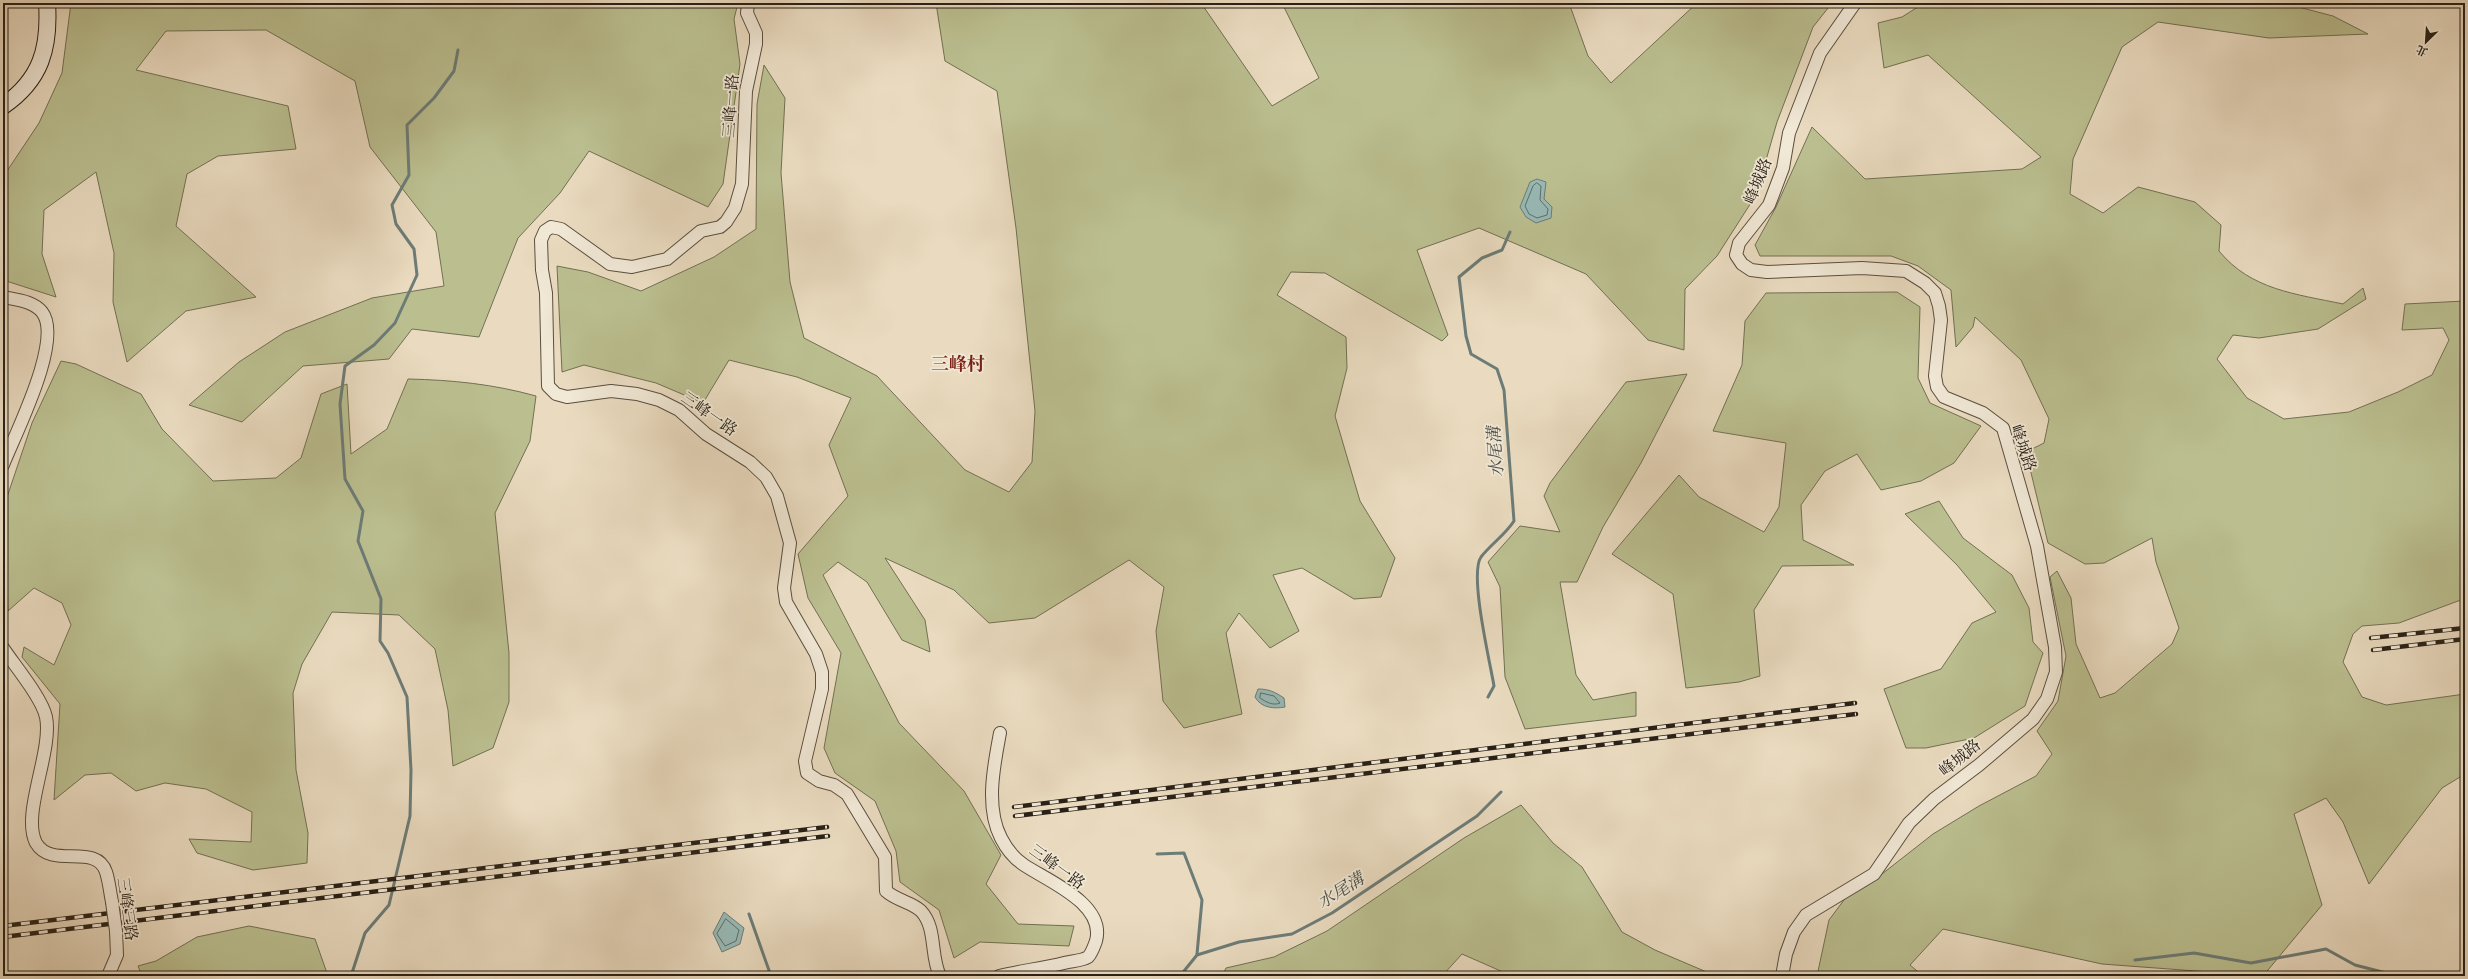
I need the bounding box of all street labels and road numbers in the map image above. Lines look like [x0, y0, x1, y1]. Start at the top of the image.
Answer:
street label: 三峰一路 [719, 73, 743, 139]
street label: 峰城路 [1740, 155, 1776, 207]
street label: 三峰一路 [677, 387, 741, 441]
street label: 峰城路 [2006, 422, 2040, 474]
street label: 峰城路 [1935, 735, 1985, 781]
street label: 三峰一路 [1025, 840, 1089, 894]
street label: 三峰三路 [113, 876, 141, 942]

